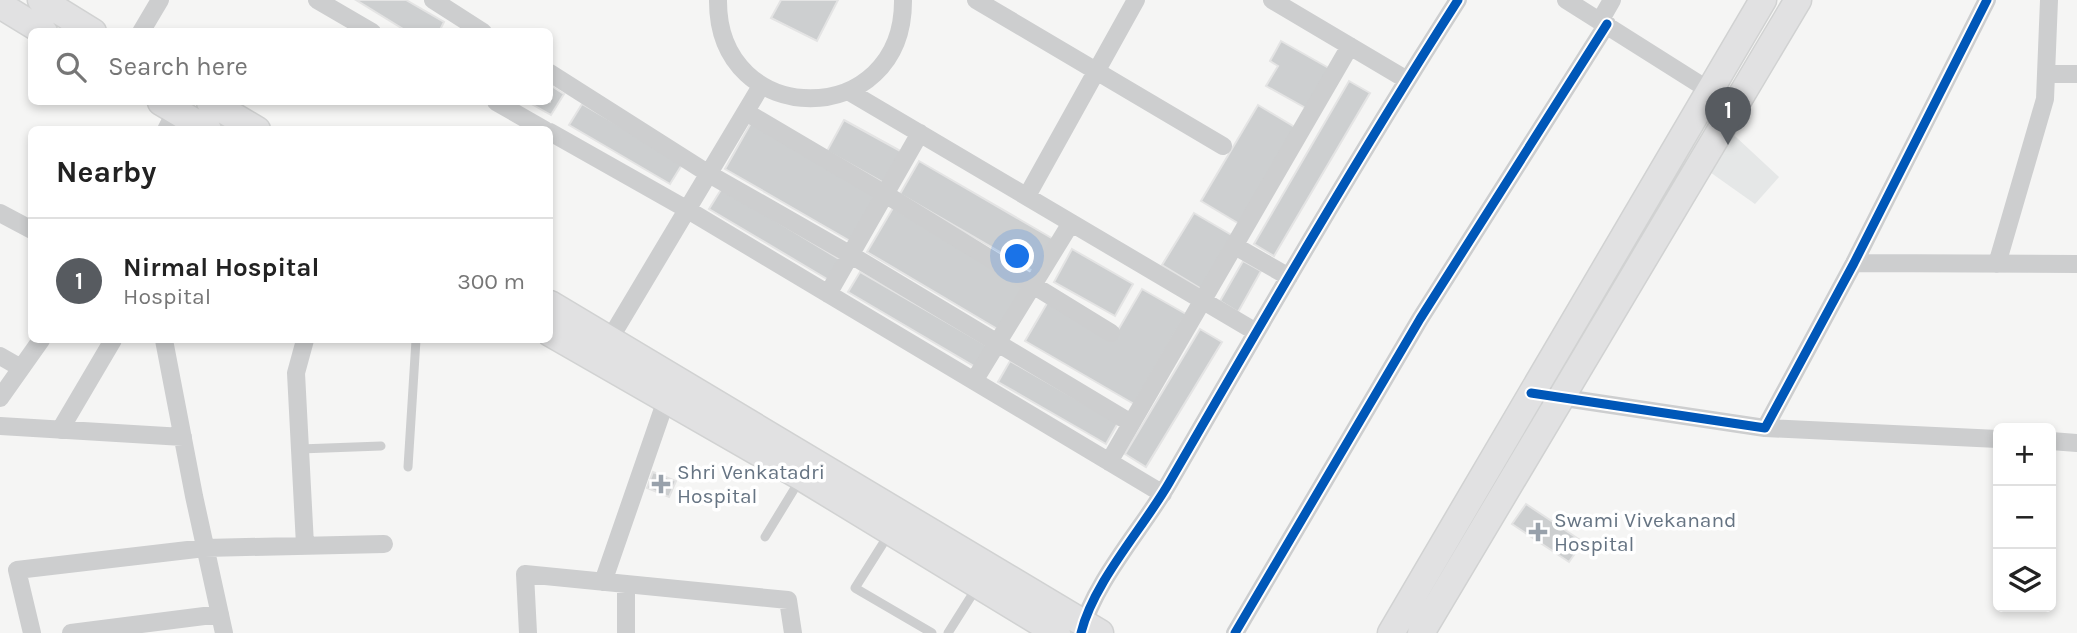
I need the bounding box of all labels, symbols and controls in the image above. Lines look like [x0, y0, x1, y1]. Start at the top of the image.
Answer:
search box [28, 28, 553, 105]
icon: search [52, 48, 90, 86]
text: Search here [108, 51, 248, 82]
pin: 1 [1705, 87, 1751, 145]
text: Nearby [56, 154, 156, 190]
your location [1000, 239, 1034, 273]
text: Nirmal Hospital [123, 252, 319, 283]
text: 1 [75, 268, 83, 295]
text: 300 m [457, 268, 525, 295]
text: Hospital [123, 283, 211, 310]
map controls [1993, 423, 2056, 612]
button: + [1993, 423, 2056, 486]
place label: Shri Venkatadri Hospital [677, 460, 825, 508]
marker: Shri Venkatadri Hospital [651, 474, 671, 494]
button: − [1993, 486, 2056, 549]
place label: Swami Vivekanand Hospital [1554, 508, 1737, 556]
marker: Swami Vivekanand Hospital [1528, 522, 1548, 542]
button: layers [1993, 549, 2056, 612]

